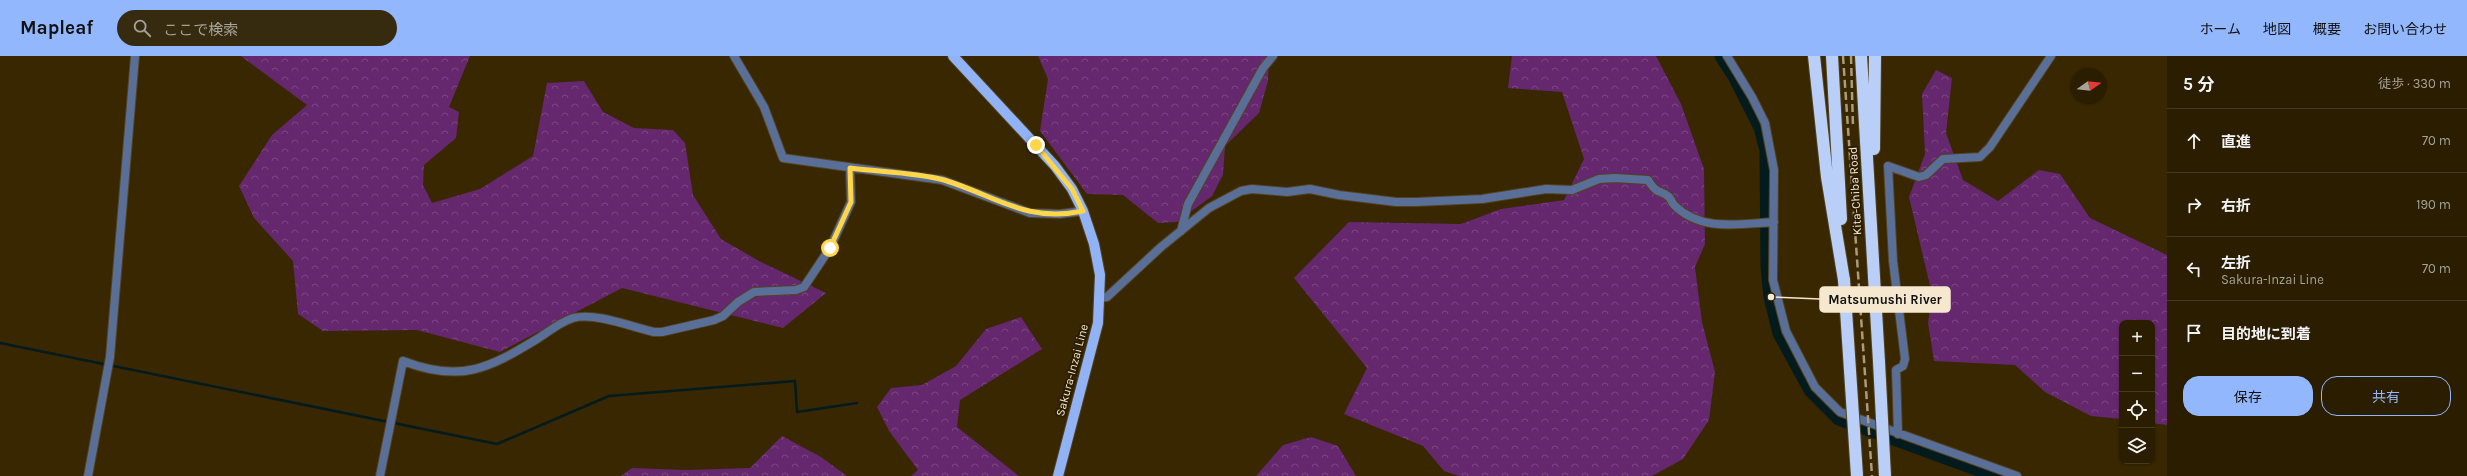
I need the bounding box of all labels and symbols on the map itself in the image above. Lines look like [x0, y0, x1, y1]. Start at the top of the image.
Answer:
north arrow [2071, 68, 2107, 104]
route end [1027, 136, 1045, 154]
street label: Kita-Chiba Road [1846, 146, 1864, 236]
route start [821, 239, 839, 257]
callout: Matsumushi River [1820, 287, 1950, 312]
text: Matsumushi River [1828, 292, 1943, 307]
street label: Sakura-Inzai Line [1053, 322, 1091, 418]

